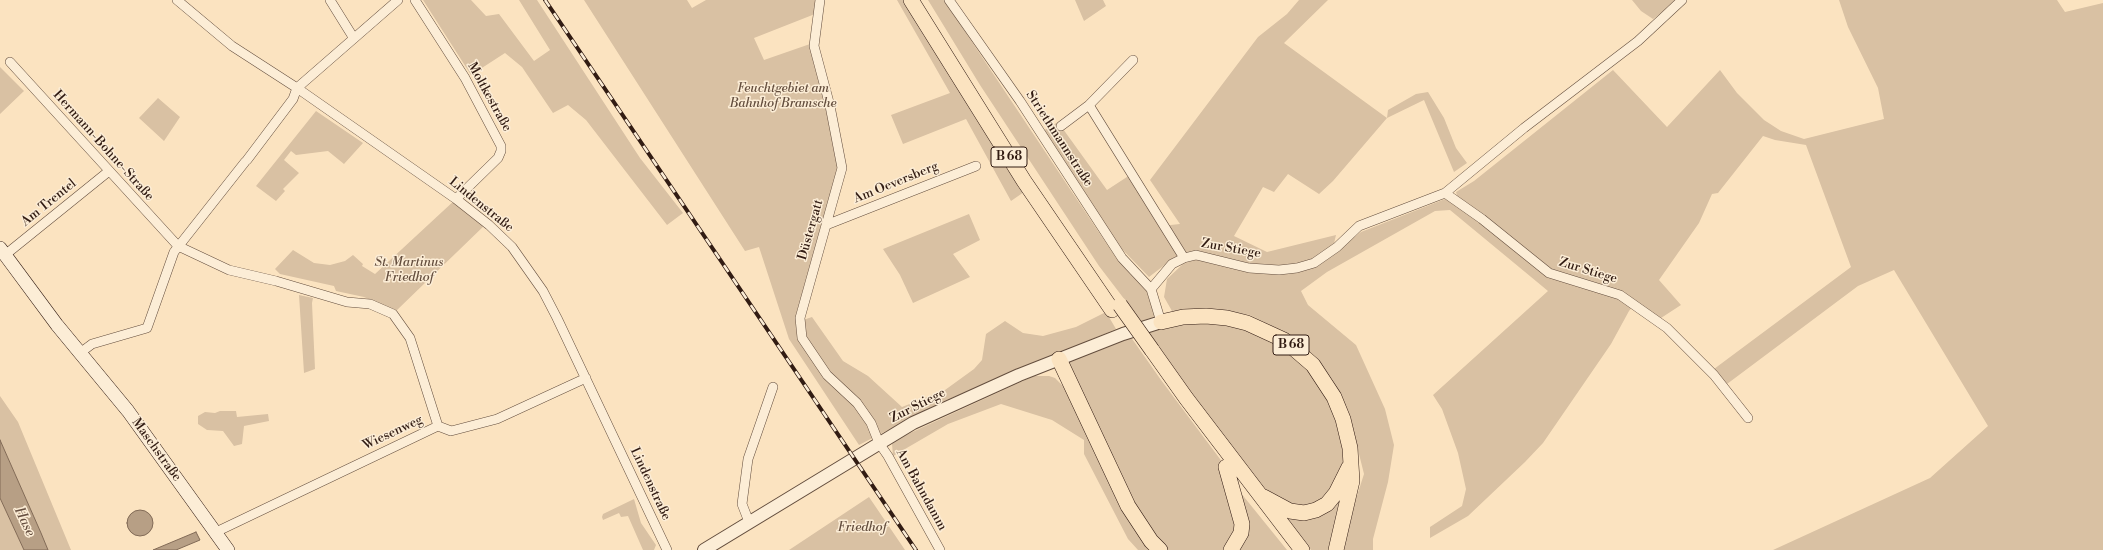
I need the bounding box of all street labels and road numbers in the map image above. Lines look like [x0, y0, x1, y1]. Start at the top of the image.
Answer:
street label: Moltkestraße [464, 60, 514, 134]
street label: Hermann-Bohne-Straße [49, 87, 157, 205]
street label: Striethmannstraße [1022, 88, 1096, 190]
road number: B 68 [991, 147, 1027, 167]
street label: Am Oeversberg [851, 159, 941, 207]
street label: Lindenstraße [445, 174, 517, 236]
street label: Am Trentel [18, 176, 80, 230]
street label: Düstergatt [795, 198, 827, 262]
street label: Zur Stiege [1200, 236, 1262, 262]
street label: Zur Stiege [1557, 255, 1619, 287]
road number: B 68 [1273, 335, 1309, 355]
street label: Zur Stiege [888, 385, 948, 427]
street label: Wiesenweg [361, 412, 425, 454]
street label: Maschstraße [128, 415, 184, 485]
street label: Lindenstraße [626, 445, 674, 523]
street label: Am Bahndamm [892, 446, 950, 534]

